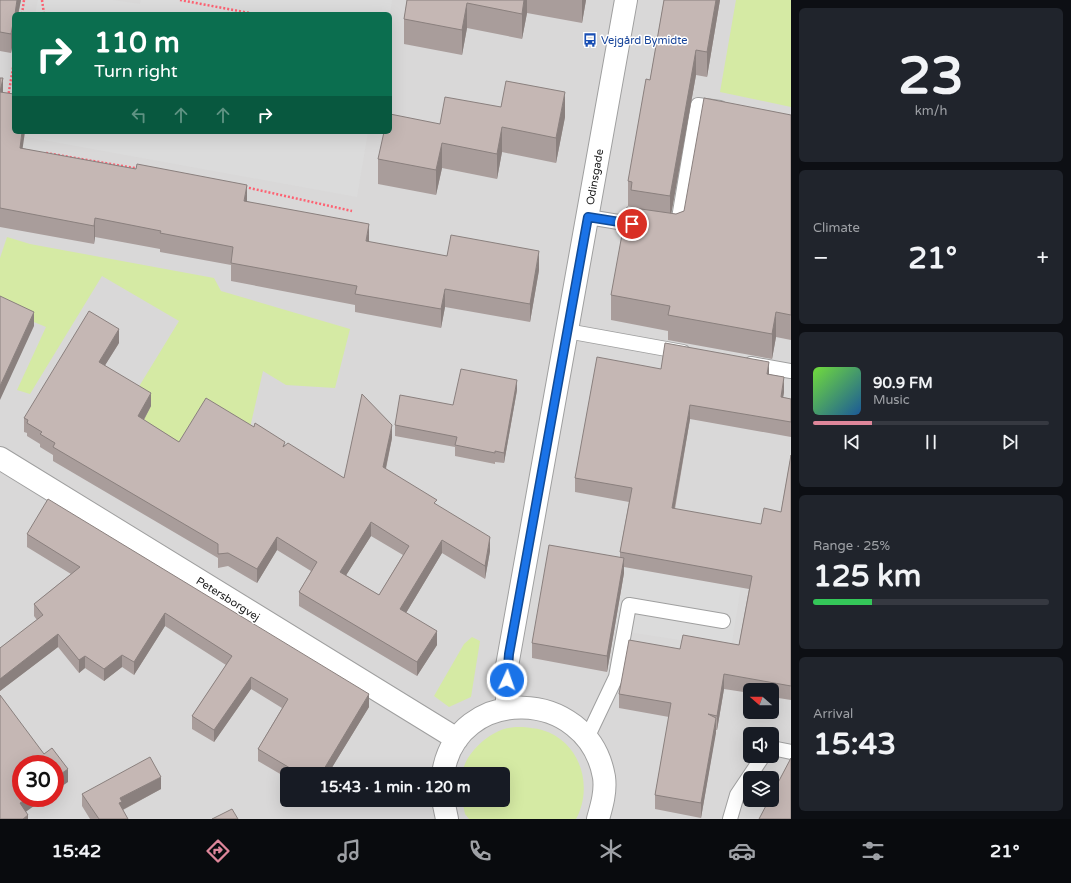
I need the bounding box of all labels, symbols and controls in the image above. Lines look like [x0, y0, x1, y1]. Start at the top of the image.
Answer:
text: 110 m [94, 26, 180, 60]
icon: right [28, 28, 80, 80]
bus stop icon: Vejgård Bymidte [582, 32, 598, 48]
place label: Vejgård Bymidte [601, 34, 688, 47]
text: 23 [898, 45, 964, 108]
text: Turn right [94, 60, 178, 82]
text: km/h [915, 103, 947, 119]
icon: left [128, 104, 150, 126]
icon: ahead [170, 104, 192, 126]
icon: ahead [212, 104, 234, 126]
icon: right [254, 104, 276, 126]
street label: Odinsgade [584, 148, 606, 206]
pin [615, 207, 649, 241]
icon: arrive [621, 213, 643, 235]
text: Climate [813, 220, 860, 236]
text: 21° [908, 240, 957, 277]
text: − [813, 245, 829, 271]
text: + [1037, 245, 1049, 271]
text: 90.9 FM [873, 374, 933, 392]
text: Music [873, 392, 910, 408]
icon: previous [841, 431, 863, 453]
icon: pause [920, 431, 942, 453]
icon: next [999, 431, 1021, 453]
text: Range · 25% [813, 538, 890, 554]
text: 125 km [813, 558, 921, 595]
street label: Petersborgvej [194, 574, 262, 624]
position arrow [486, 659, 528, 701]
north arrow [743, 683, 779, 719]
map controls [743, 683, 779, 807]
text: Arrival [813, 706, 853, 722]
text: 15:43 [813, 726, 896, 763]
button: sound [743, 727, 779, 763]
speed limit sign: 30 [12, 755, 64, 807]
button: layers [743, 771, 779, 807]
text: 15:43 · 1 min · 120 m [320, 778, 470, 796]
icon: directions [204, 837, 232, 865]
icon: music [335, 837, 363, 865]
icon: phone [466, 837, 494, 865]
icon: climate [597, 837, 625, 865]
icon: car [728, 837, 756, 865]
icon: filters [859, 837, 887, 865]
text: 15:42 [51, 840, 101, 862]
text: 21° [990, 840, 1019, 862]

